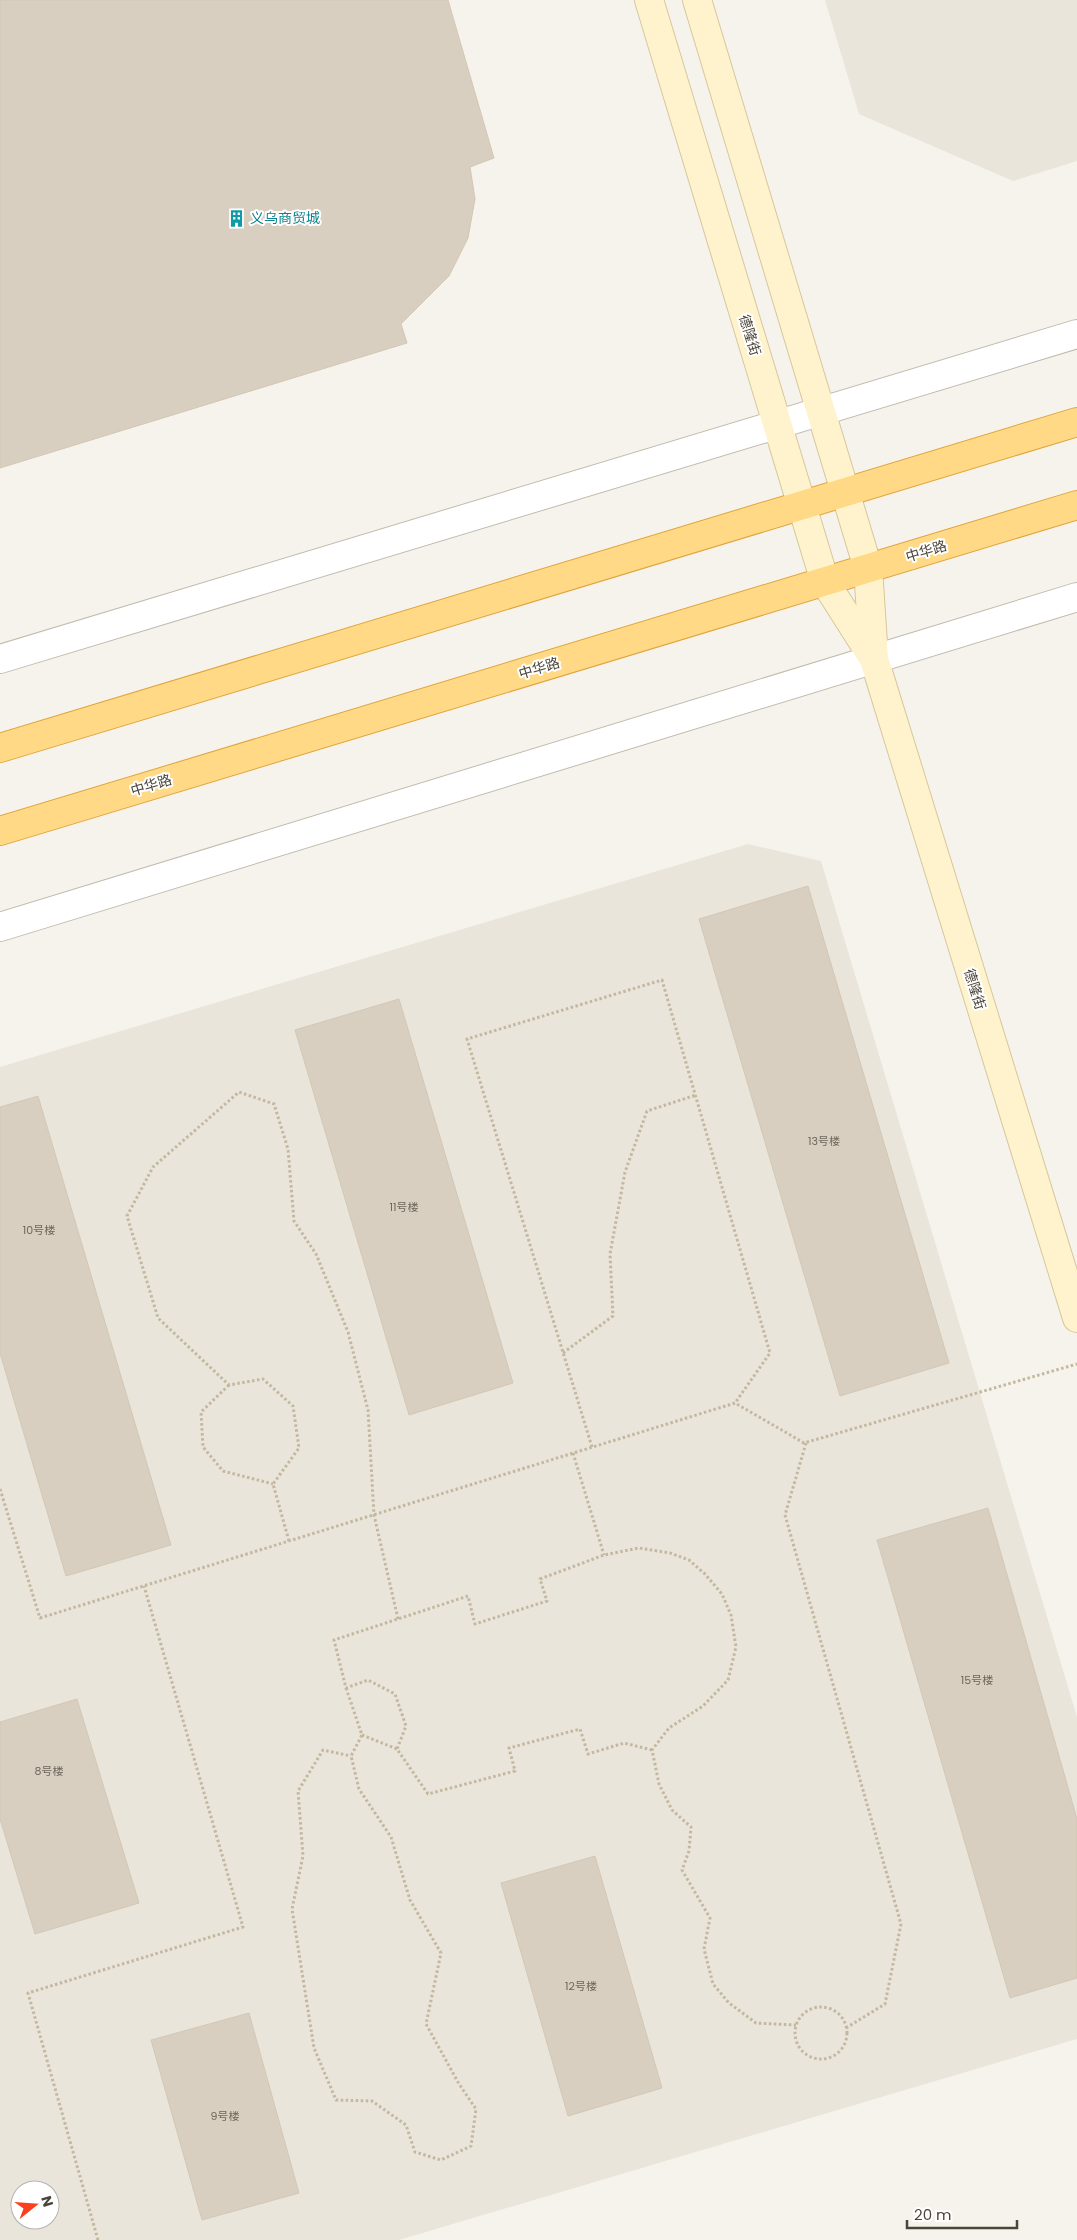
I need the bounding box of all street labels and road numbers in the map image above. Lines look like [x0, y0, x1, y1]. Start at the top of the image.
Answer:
street label: 德隆街 [734, 312, 766, 358]
street label: 中华路 [903, 535, 949, 567]
street label: 中华路 [516, 652, 562, 684]
street label: 中华路 [128, 769, 174, 801]
street label: 德隆街 [959, 966, 991, 1012]

